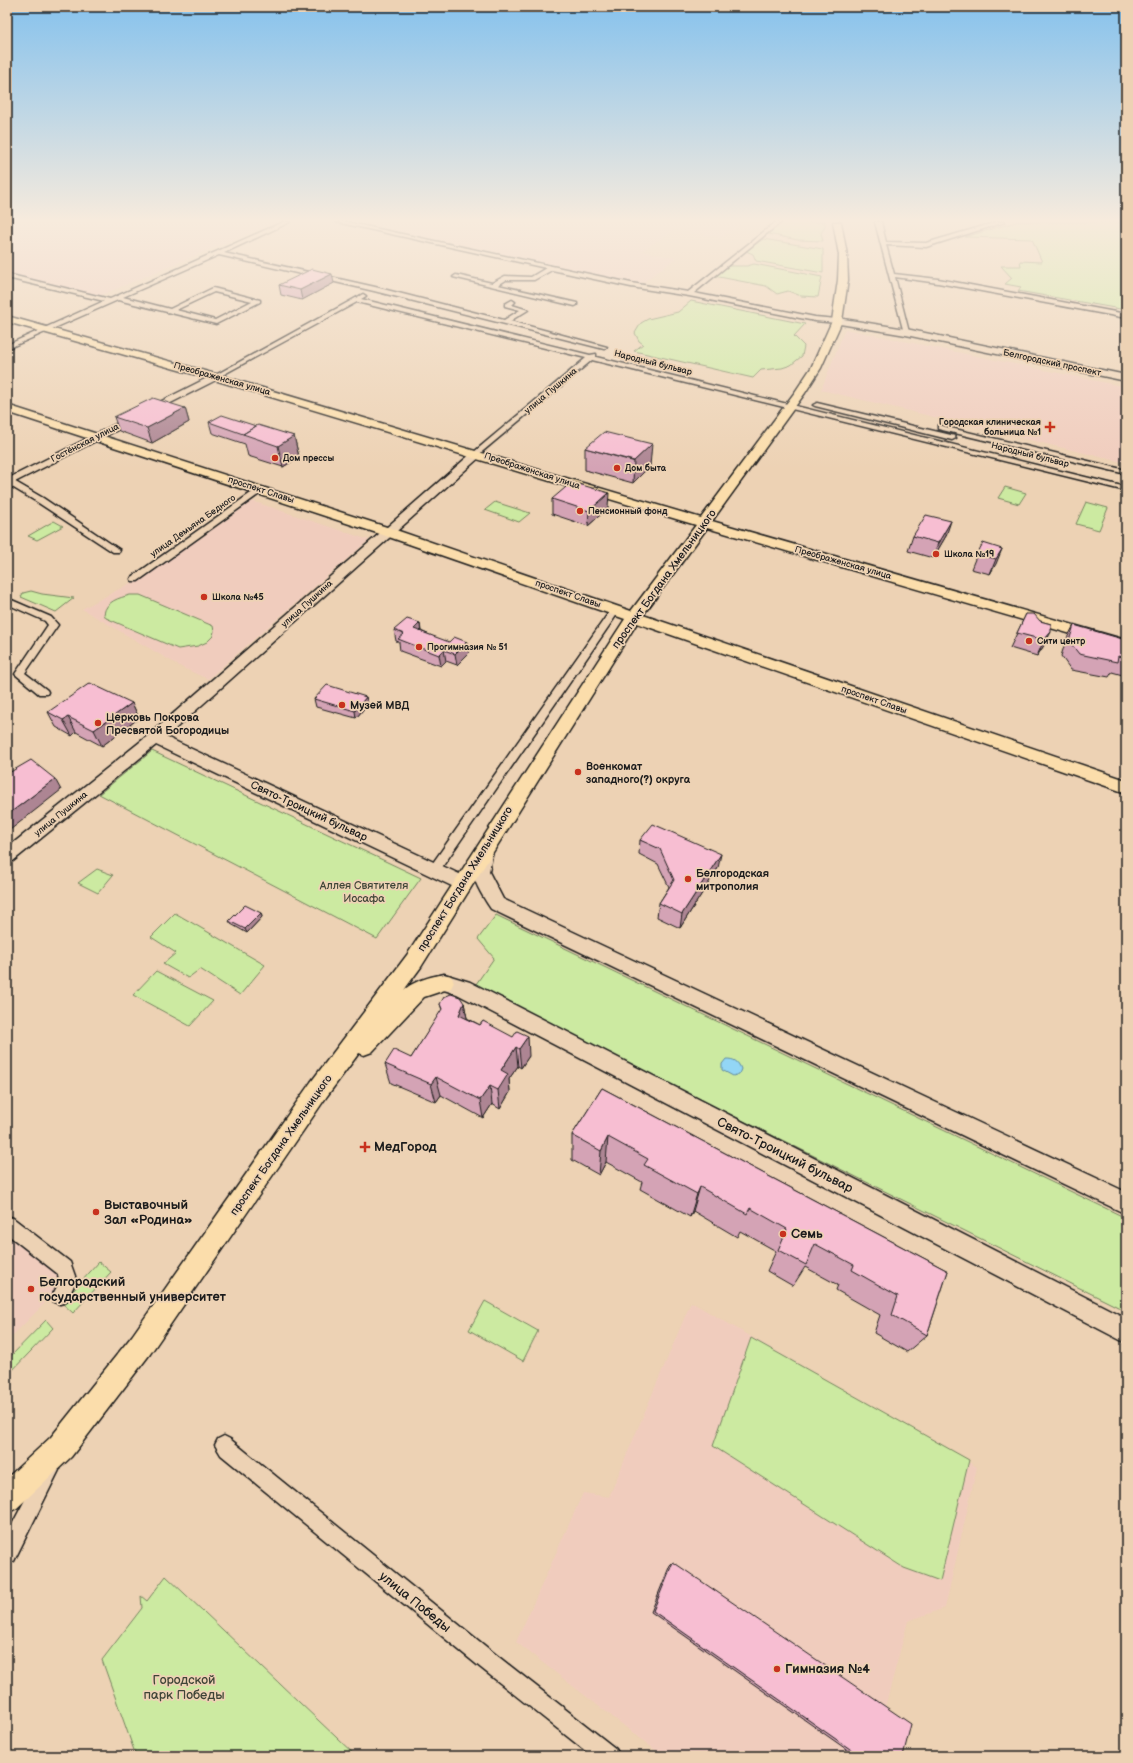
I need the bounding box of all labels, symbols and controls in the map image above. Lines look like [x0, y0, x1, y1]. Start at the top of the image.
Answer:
street label: Белгородский проспект [1002, 347, 1103, 379]
street label: Народный бульвар [613, 348, 693, 378]
street label: Преображенская улица [172, 360, 272, 398]
street label: улица Пушкина [522, 365, 580, 416]
place label: Городская клиническая больница №1 [939, 417, 1041, 438]
street label: Гостёнская улица [49, 421, 121, 465]
marker: Городская клиническая больница №1 [1044, 421, 1056, 433]
street label: Народный бульвар [990, 440, 1070, 470]
street label: Преображенская улица [483, 450, 582, 492]
marker: Дом прессы [270, 453, 280, 463]
place label: Дом прессы [283, 453, 334, 464]
marker: Дом быта [612, 463, 622, 473]
place label: Дом быта [625, 463, 667, 474]
street label: проспект Славы [227, 474, 295, 506]
street label: улица Демьяна Бедного [148, 492, 238, 560]
marker: Пенсионный фонд [575, 506, 585, 516]
place label: Пенсионный фонд [588, 506, 668, 517]
street label: проспект Богдана Хмельницкого [609, 507, 719, 651]
street label: Преображенская улица [793, 544, 893, 582]
marker: Школа №19 [931, 549, 941, 559]
place label: Школа №19 [944, 549, 994, 560]
street label: улица Пушкина [279, 578, 335, 630]
street label: проспект Славы [534, 578, 602, 610]
marker: Школа №45 [199, 592, 209, 602]
place label: Школа №45 [212, 592, 264, 603]
marker: Сити центр [1024, 636, 1034, 646]
place label: Сити центр [1037, 636, 1086, 647]
marker: Прогимназия № 51 [414, 642, 424, 652]
place label: Прогимназия № 51 [427, 642, 508, 653]
street label: проспект Славы [840, 684, 908, 716]
place label: Музей МВД [350, 699, 410, 712]
marker: Музей МВД [337, 700, 347, 710]
place label: Церковь Покрова Пресвятой Богородицы [106, 711, 229, 737]
marker: Церковь Покрова Пресвятой Богородицы [93, 718, 103, 728]
place label: Военкомат западного(?) округа [586, 760, 691, 786]
marker: Военкомат западного(?) округа [573, 767, 583, 777]
street label: Свято-Троицкий бульвар [249, 778, 370, 844]
street label: улица Пушкина [32, 789, 90, 839]
street label: проспект Богдана Хмельницкого [415, 804, 515, 954]
place label: Белгородская митрополия [696, 867, 769, 893]
marker: Белгородская митрополия [683, 874, 693, 884]
park label: Аллея Святителя Иосафа [319, 879, 408, 905]
street label: проспект Богдана Хмельницкого [227, 1072, 335, 1218]
street label: Свято-Троицкий бульвар [714, 1114, 856, 1197]
place label: МедГород [374, 1139, 437, 1155]
marker: МедГород [359, 1141, 371, 1153]
place label: Выставочный Зал «Родина» [104, 1197, 192, 1228]
marker: Выставочный Зал «Родина» [91, 1207, 101, 1217]
place label: Семь [791, 1226, 823, 1242]
marker: Семь [778, 1229, 788, 1239]
place label: Белгородский государственный университет [39, 1274, 227, 1305]
marker: Белгородский государственный университет [26, 1284, 36, 1294]
street label: улица Победы [376, 1568, 454, 1636]
place label: Гимназия №4 [785, 1661, 870, 1677]
marker: Гимназия №4 [772, 1664, 782, 1674]
park label: Городской парк Победы [143, 1672, 225, 1703]

